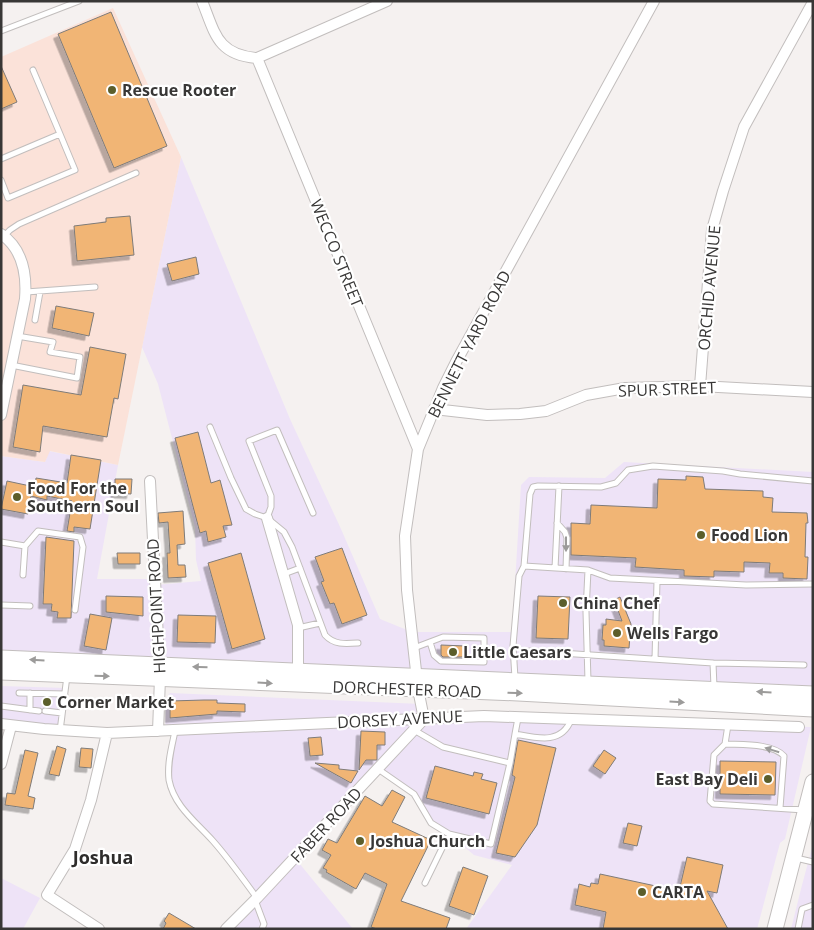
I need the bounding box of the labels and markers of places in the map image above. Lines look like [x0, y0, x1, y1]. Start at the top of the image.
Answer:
place label: Rescue Rooter [122, 79, 236, 101]
marker: Rescue Rooter [106, 84, 118, 96]
place label: Food For the Southern Soul [27, 477, 139, 517]
marker: Food For the Southern Soul [11, 491, 23, 503]
place label: Food Lion [711, 524, 788, 546]
marker: Food Lion [695, 529, 707, 541]
place label: China Chef [573, 592, 660, 614]
marker: China Chef [557, 597, 569, 609]
place label: Wells Fargo [627, 622, 719, 644]
marker: Wells Fargo [611, 627, 623, 639]
place label: Little Caesars [463, 641, 572, 663]
marker: Little Caesars [447, 646, 459, 658]
place label: Corner Market [57, 691, 174, 713]
marker: Corner Market [41, 696, 53, 708]
place label: East Bay Deli [656, 768, 758, 790]
marker: East Bay Deli [762, 773, 774, 785]
place label: Joshua Church [368, 830, 485, 852]
marker: Joshua Church [354, 835, 366, 847]
place label: CARTA [652, 881, 705, 903]
marker: CARTA [636, 886, 648, 898]

